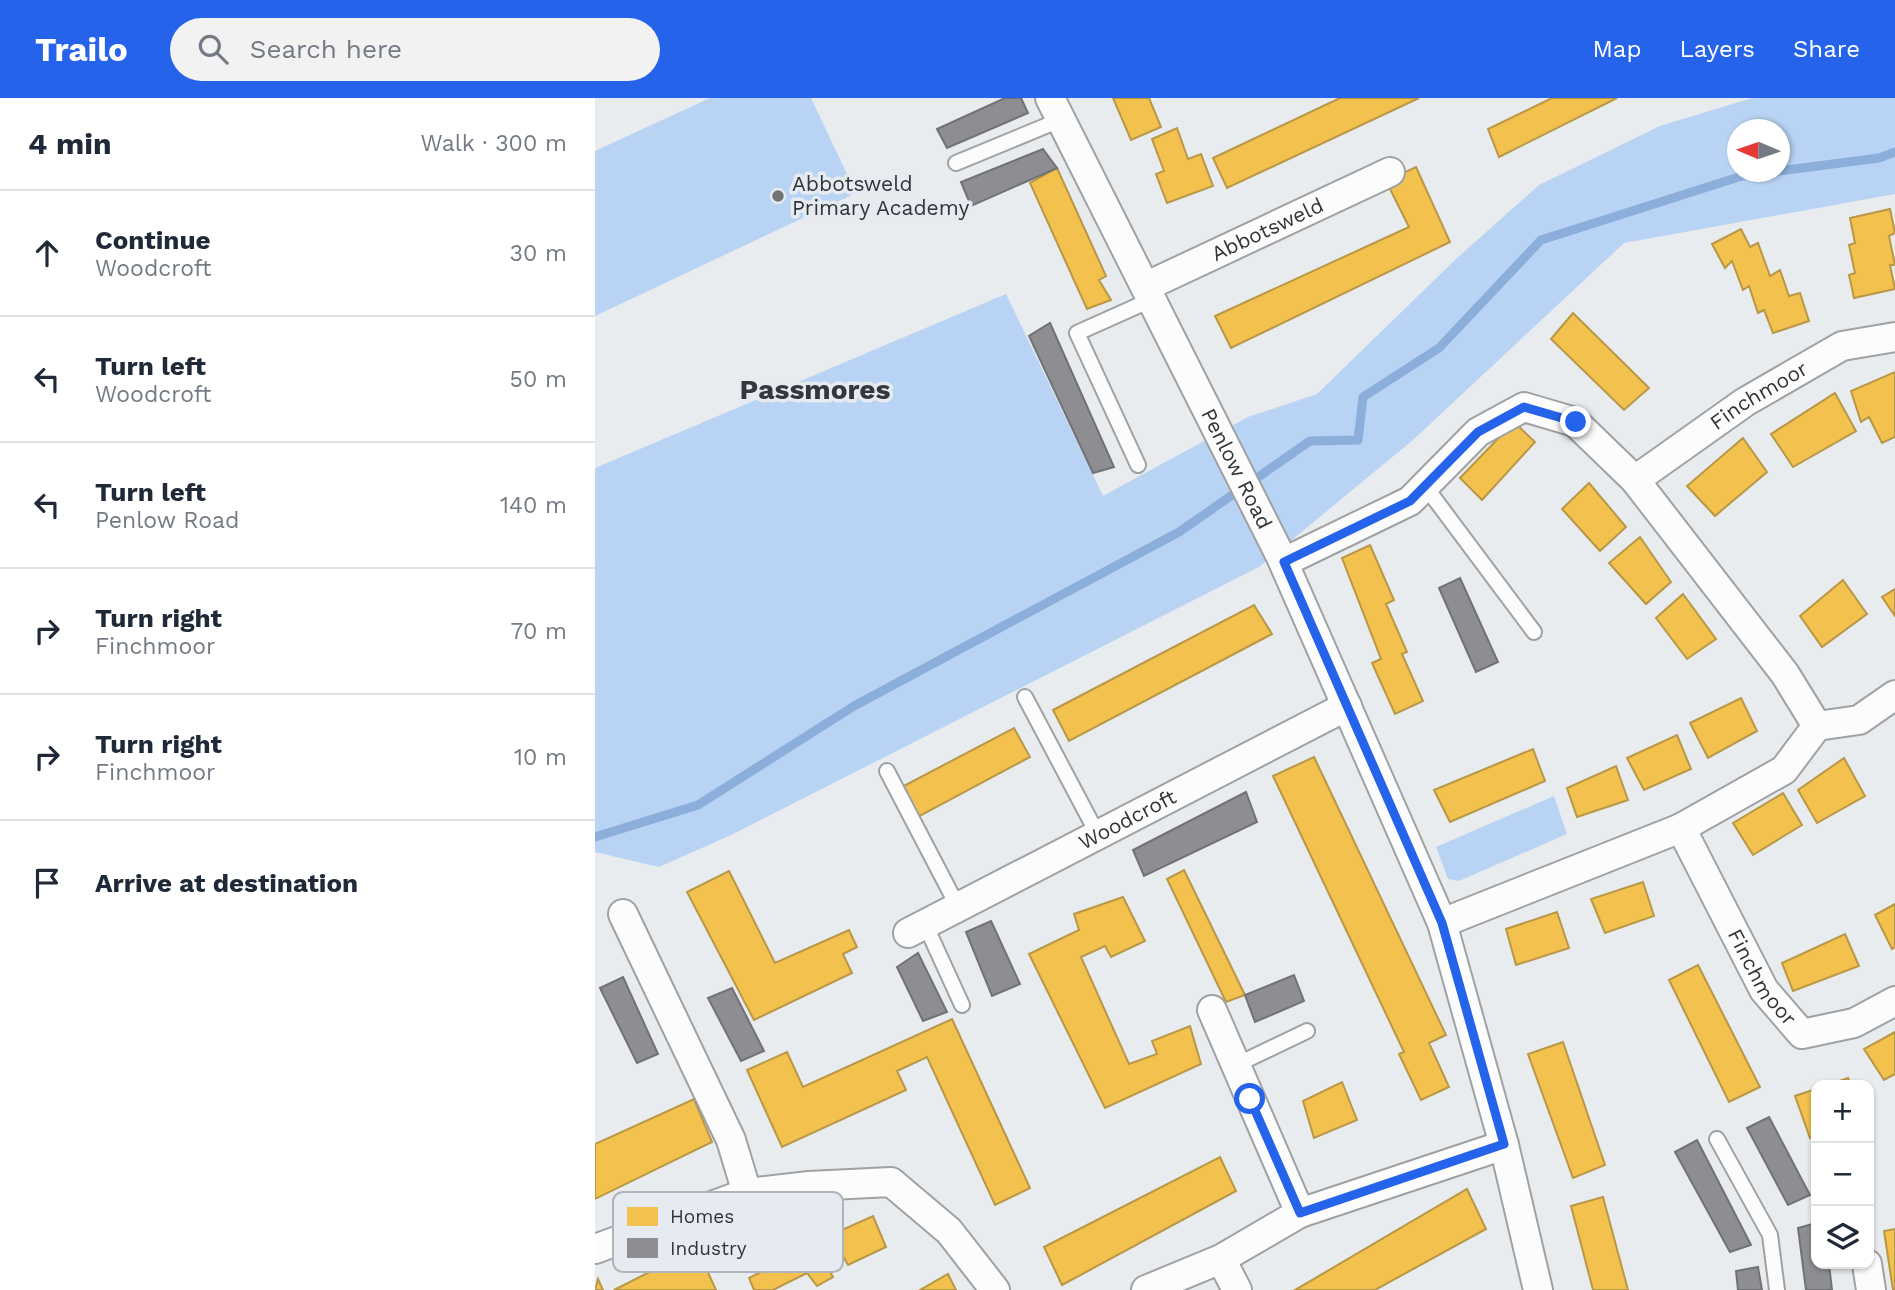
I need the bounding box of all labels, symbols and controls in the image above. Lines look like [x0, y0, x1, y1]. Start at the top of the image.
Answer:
search box [170, 18, 660, 81]
text: Trailo [35, 30, 128, 69]
icon: search [194, 30, 232, 68]
text: Search here [250, 34, 402, 64]
text: Map [1593, 35, 1641, 63]
text: Layers [1679, 35, 1755, 63]
text: Share [1793, 35, 1860, 63]
north arrow [1727, 119, 1790, 182]
text: 4 min [28, 126, 112, 161]
text: Walk · 300 m [421, 130, 567, 157]
place label: Abbotsweld Primary Academy [792, 171, 969, 220]
marker: Abbotsweld Primary Academy [770, 188, 786, 204]
street label: Abbotsweld [1207, 192, 1327, 266]
text: Continue [95, 225, 211, 255]
icon: ahead [28, 234, 66, 272]
text: 30 m [510, 240, 567, 267]
text: Woodcroft [95, 255, 211, 282]
text: Turn left [95, 351, 206, 381]
street label: Finchmoor [1705, 355, 1812, 435]
icon: left [28, 360, 66, 398]
text: 50 m [510, 366, 567, 393]
district label: Passmores [740, 373, 891, 406]
text: Woodcroft [95, 381, 211, 408]
street label: Penlow Road [1196, 404, 1278, 533]
route end [1560, 406, 1591, 437]
text: Turn left [95, 477, 206, 507]
icon: left [28, 486, 66, 524]
text: 140 m [500, 492, 567, 519]
text: Penlow Road [95, 507, 240, 534]
text: Turn right [95, 603, 222, 633]
icon: right [28, 612, 66, 650]
text: 70 m [510, 618, 567, 645]
text: Finchmoor [95, 633, 215, 660]
text: Turn right [95, 729, 222, 759]
icon: right [28, 738, 66, 776]
text: 10 m [514, 744, 567, 771]
text: Finchmoor [95, 759, 215, 786]
street label: Woodcroft [1074, 784, 1180, 855]
icon: arrive [28, 864, 66, 902]
text: Arrive at destination [95, 868, 358, 898]
street label: Finchmoor [1723, 924, 1802, 1031]
map controls [1811, 1080, 1874, 1269]
button: + [1811, 1080, 1874, 1143]
route start [1234, 1083, 1265, 1114]
button: − [1811, 1143, 1874, 1206]
legend [613, 1192, 843, 1272]
text: Homes [670, 1205, 734, 1228]
button: layers [1811, 1206, 1874, 1269]
text: Industry [670, 1237, 747, 1260]

